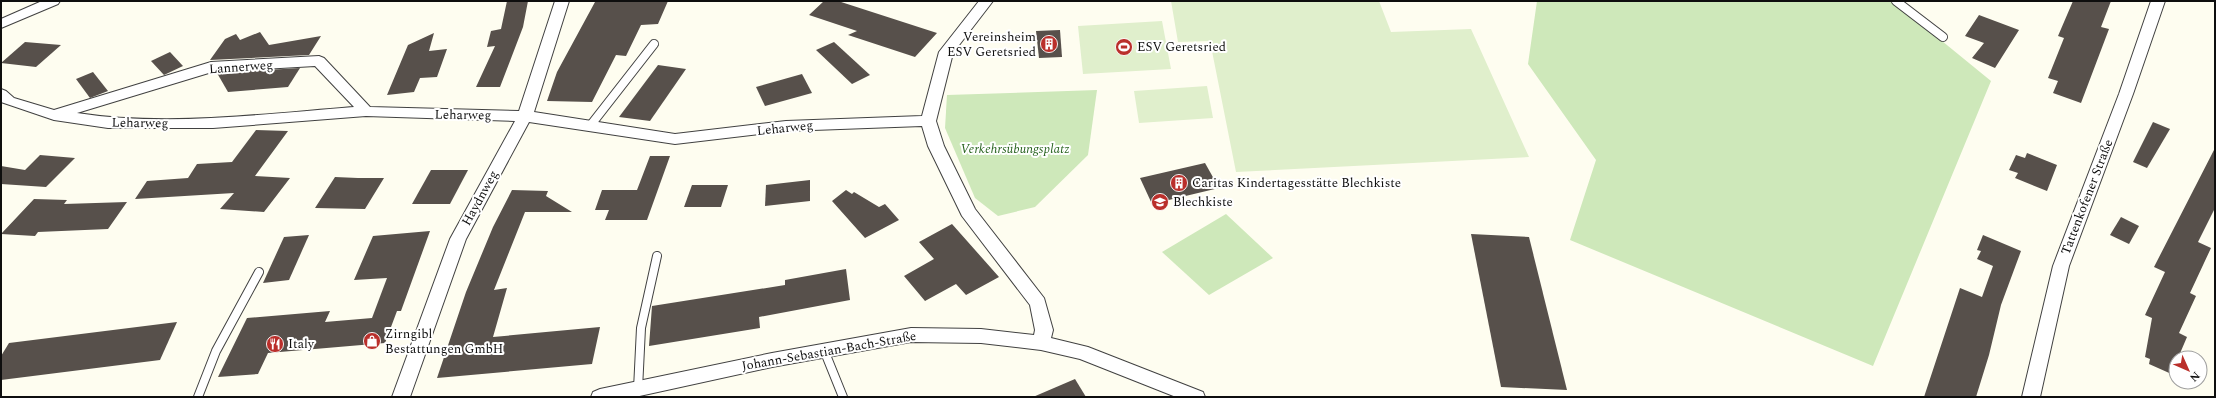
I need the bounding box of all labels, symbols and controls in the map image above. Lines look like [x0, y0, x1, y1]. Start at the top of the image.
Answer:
place label: Vereinsheim ESV Geretsried [947, 27, 1036, 62]
building icon: Vereinsheim ESV Geretsried [1039, 34, 1059, 54]
sports icon: ESV Geretsried [1114, 37, 1134, 57]
place label: ESV Geretsried [1137, 37, 1226, 57]
street label: Lannerweg [208, 55, 274, 79]
street label: Leharweg [434, 105, 492, 125]
street label: Leharweg [111, 113, 169, 133]
street label: Leharweg [756, 115, 814, 141]
street label: Tattenkofener Straße [2056, 136, 2118, 258]
park label: Verkehrsübungsplatz [961, 139, 1069, 159]
street label: Haydnweg [456, 166, 504, 230]
building icon: Caritas Kindertagesstätte Blechkiste [1169, 173, 1189, 193]
place label: Caritas Kindertagesstätte Blechkiste [1192, 173, 1401, 193]
school or university icon: Blechkiste [1150, 192, 1170, 212]
place label: Blechkiste [1173, 192, 1233, 212]
place label: Zirngibl Bestattungen GmbH [385, 324, 503, 359]
street label: Johann-Sebastian-Bach-Straße [740, 326, 918, 376]
shop icon: Zirngibl Bestattungen GmbH [362, 331, 382, 351]
restaurant icon: Italy [265, 334, 285, 354]
place label: Italy [288, 334, 315, 354]
north arrow [2168, 350, 2208, 390]
text: N [2186, 368, 2204, 386]

